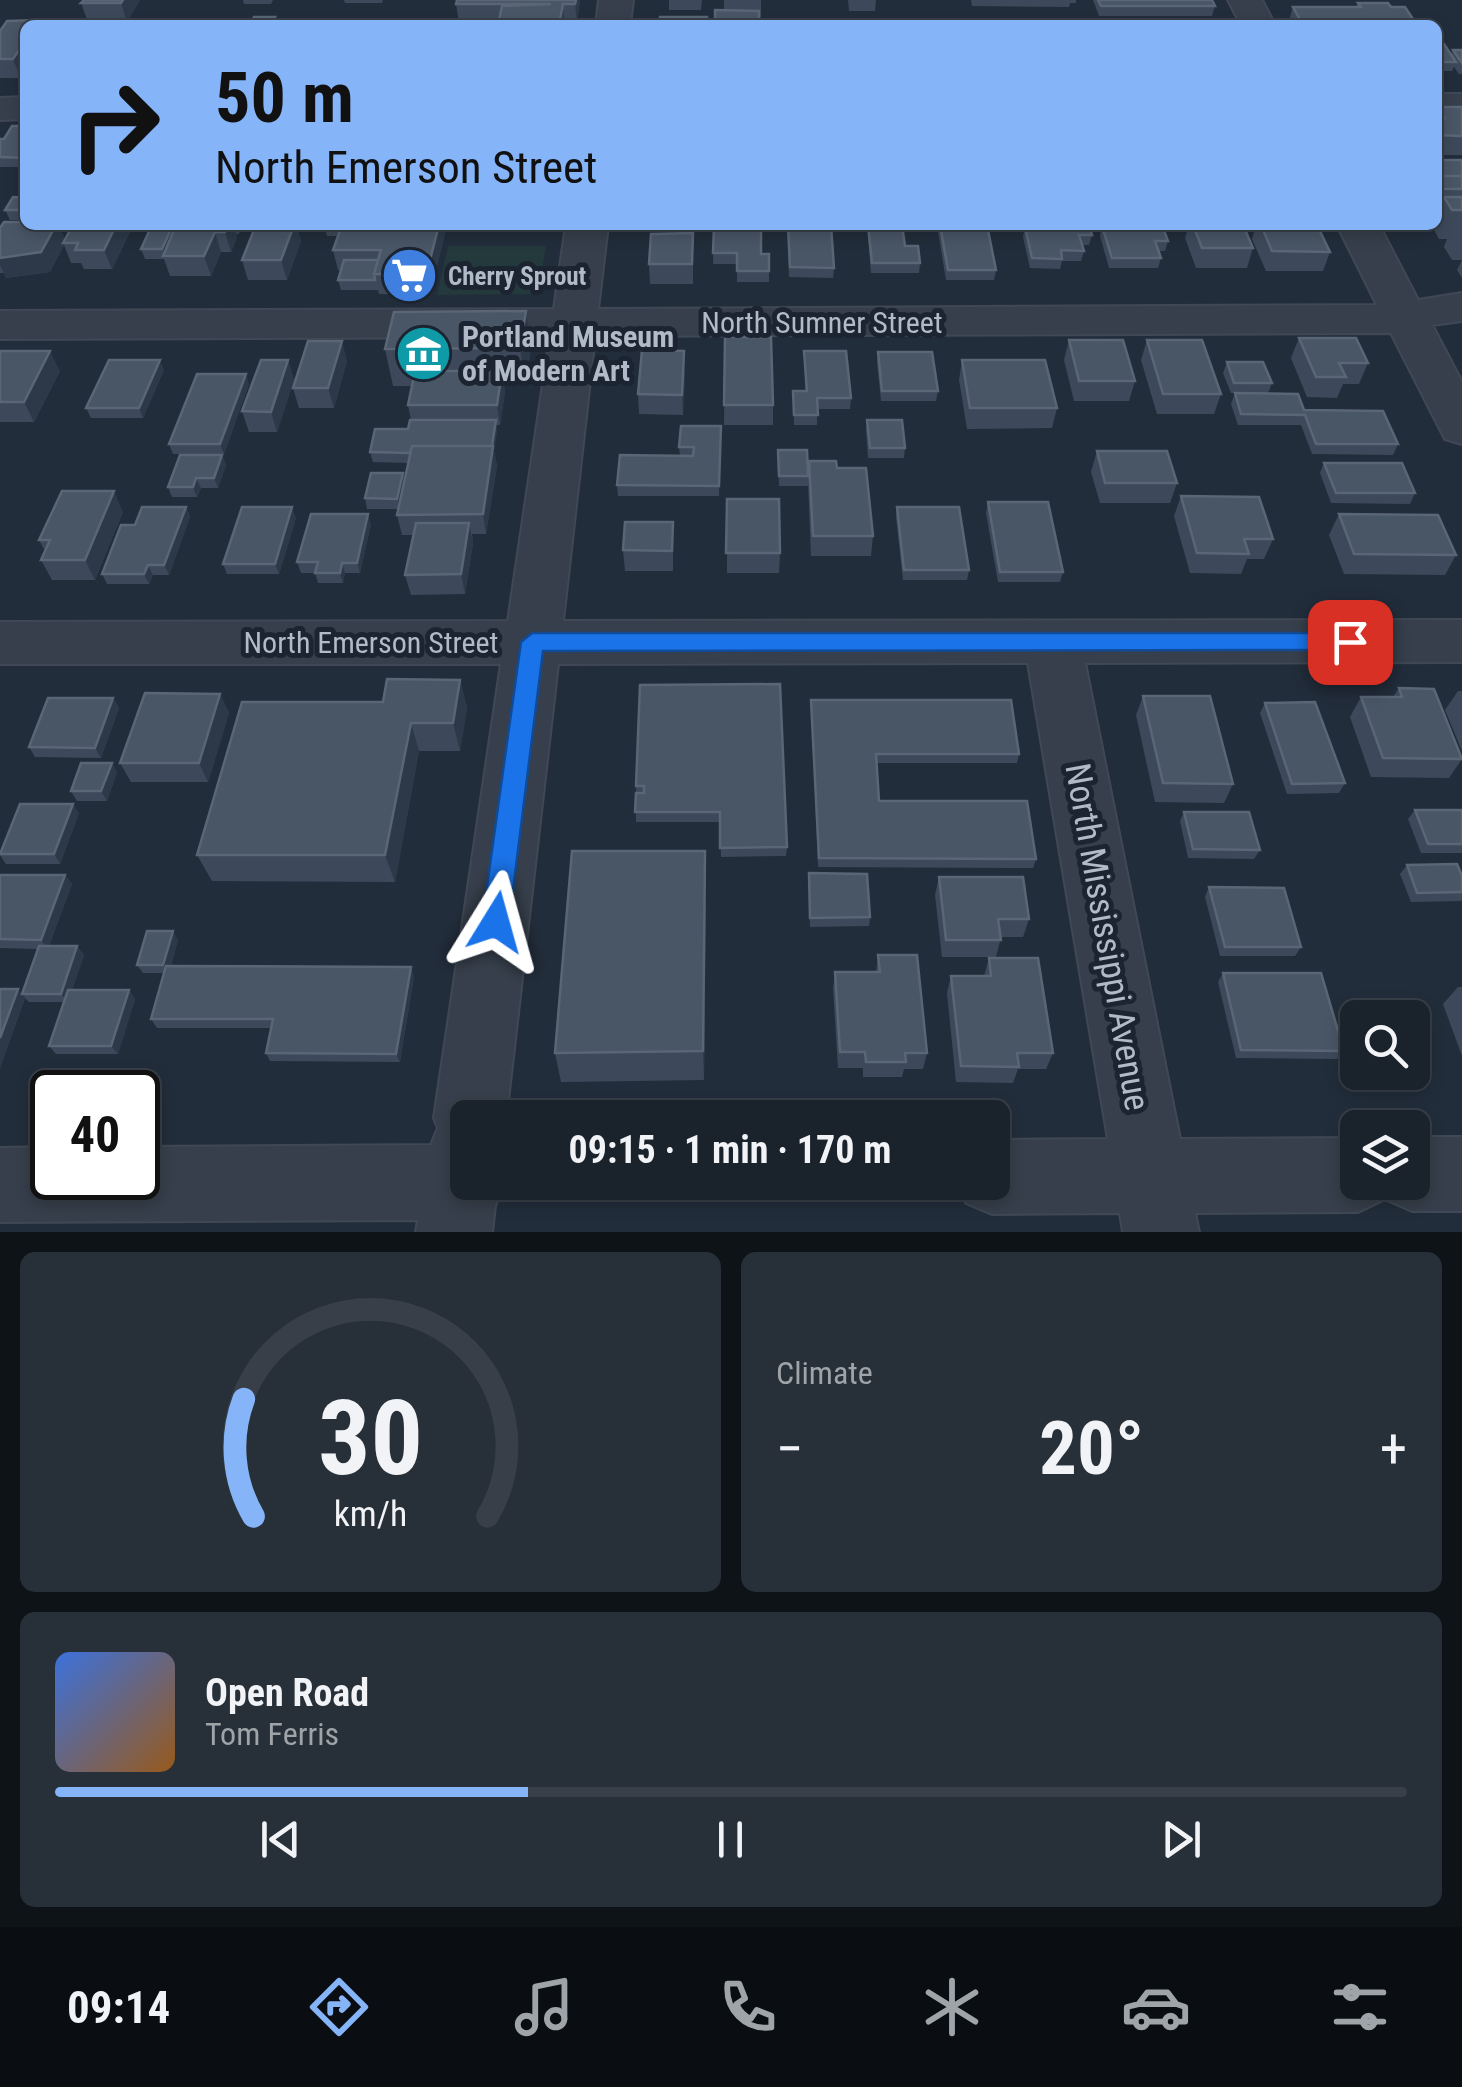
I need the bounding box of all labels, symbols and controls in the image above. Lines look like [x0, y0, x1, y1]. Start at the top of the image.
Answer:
text: 50 m [215, 57, 354, 139]
icon: right [50, 60, 180, 190]
text: North Emerson Street [215, 141, 597, 194]
supermarket icon: Cherry Sprout [379, 246, 439, 306]
place label: Cherry Sprout [448, 262, 587, 291]
street label: North Sumner Street [701, 305, 943, 340]
place label: Portland Museum of Modern Art [462, 319, 674, 388]
museum icon: Portland Museum of Modern Art [393, 323, 453, 383]
pin [1308, 600, 1393, 685]
icon: arrive [1323, 615, 1378, 670]
street label: North Emerson Street [244, 625, 498, 660]
street label: North Mississippi Avenue [1056, 760, 1158, 1114]
position arrow [444, 870, 548, 974]
map controls [1340, 1000, 1430, 1200]
button: search [1340, 1000, 1430, 1090]
speed limit sign: 40 [30, 1070, 160, 1200]
button: layers [1340, 1110, 1430, 1200]
text: 09:15 · 1 min · 170 m [569, 1128, 891, 1172]
text: Climate [776, 1354, 873, 1392]
text: 30 [318, 1378, 423, 1499]
text: 20° [1039, 1404, 1144, 1492]
text: − [776, 1417, 804, 1481]
text: + [1380, 1417, 1407, 1481]
text: km/h [334, 1493, 407, 1535]
text: Open Road [205, 1671, 369, 1715]
text: Tom Ferris [205, 1715, 339, 1753]
icon: previous [253, 1812, 308, 1867]
icon: pause [703, 1812, 758, 1867]
icon: next [1154, 1812, 1209, 1867]
icon: directions [304, 1972, 374, 2042]
icon: music [509, 1972, 579, 2042]
icon: phone [713, 1972, 783, 2042]
icon: climate [917, 1972, 987, 2042]
icon: car [1121, 1972, 1191, 2042]
icon: filters [1325, 1972, 1395, 2042]
text: 09:14 [67, 1981, 170, 2034]

